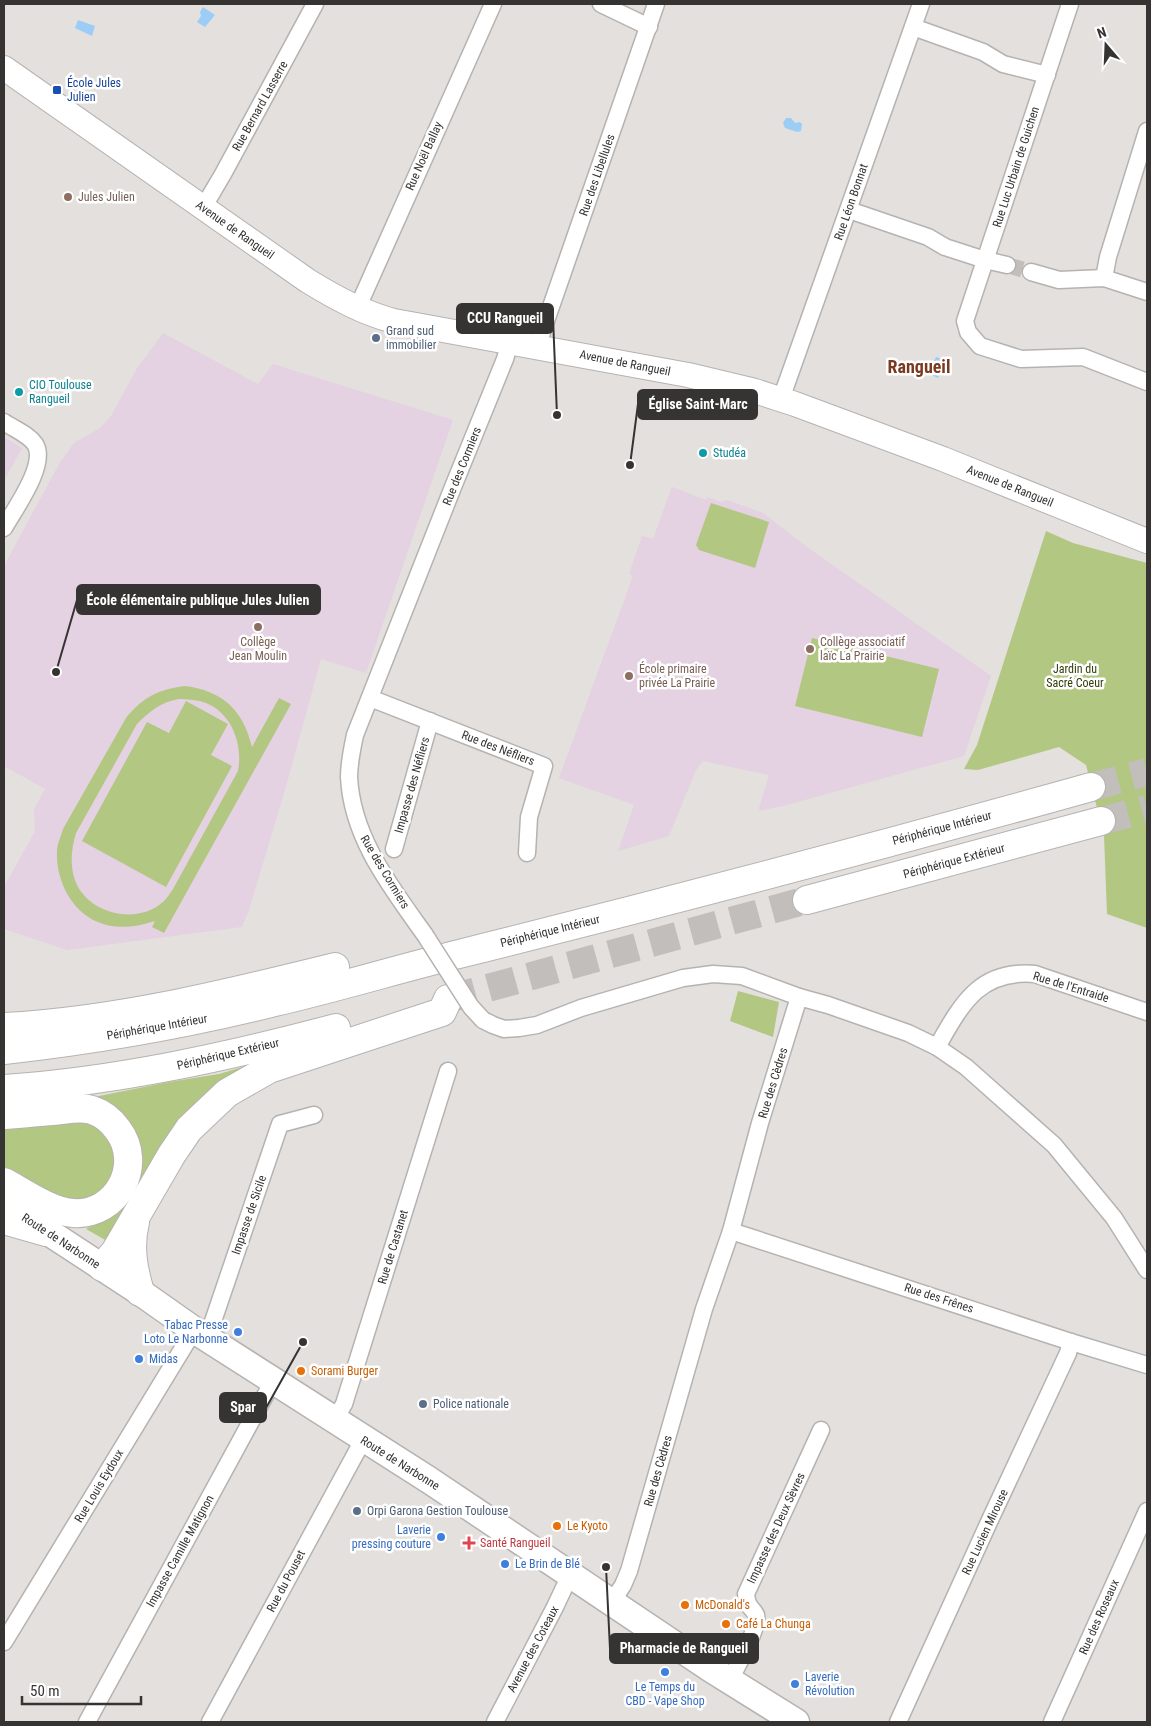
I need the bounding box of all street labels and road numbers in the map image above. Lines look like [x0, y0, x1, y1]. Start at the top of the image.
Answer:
street label: Rue Bernard Lasserre [229, 58, 291, 154]
street label: Rue Luc Urbain de Guichen [990, 105, 1042, 229]
street label: Rue Noël Ballay [403, 120, 445, 192]
street label: Rue des Libellules [576, 132, 618, 218]
street label: Rue Léon Bonnat [831, 161, 871, 242]
street label: Avenue de Rangueil [193, 198, 277, 262]
street label: Avenue de Rangueil [578, 347, 672, 379]
street label: Rue des Cormiers [440, 425, 484, 507]
street label: Avenue de Rangueil [965, 462, 1055, 510]
street label: Rue des Néfliers [460, 728, 536, 768]
street label: Impasse des Néfliers [392, 735, 432, 835]
street label: Périphérique Intérieur [891, 808, 993, 848]
street label: Rue des Cormiers [358, 833, 412, 911]
street label: Périphérique Extérieur [902, 841, 1007, 881]
street label: Périphérique Intérieur [499, 912, 602, 950]
street label: Rue de l'Entraide [1031, 969, 1111, 1005]
street label: Périphérique Intérieur [106, 1011, 209, 1043]
street label: Périphérique Extérieur [176, 1035, 281, 1073]
street label: Rue des Cèdres [756, 1046, 790, 1120]
street label: Impasse de Sicile [229, 1173, 269, 1257]
street label: Rue de Castanet [375, 1208, 411, 1286]
street label: Route de Narbonne [19, 1210, 103, 1272]
street label: Rue des Frênes [903, 1280, 975, 1316]
street label: Route de Narbonne [358, 1433, 442, 1493]
street label: Rue des Cèdres [641, 1434, 675, 1508]
street label: Rue Louis Eydoux [72, 1447, 126, 1525]
street label: Impasse des Deux Sèvres [744, 1470, 808, 1586]
street label: Rue Lucien Mirouse [959, 1487, 1011, 1577]
street label: Impasse Camille Matignon [143, 1492, 217, 1609]
street label: Rue du Pouset [264, 1547, 308, 1614]
street label: Rue des Roseaux [1076, 1577, 1122, 1657]
street label: Avenue des Coteaux [504, 1603, 562, 1695]

